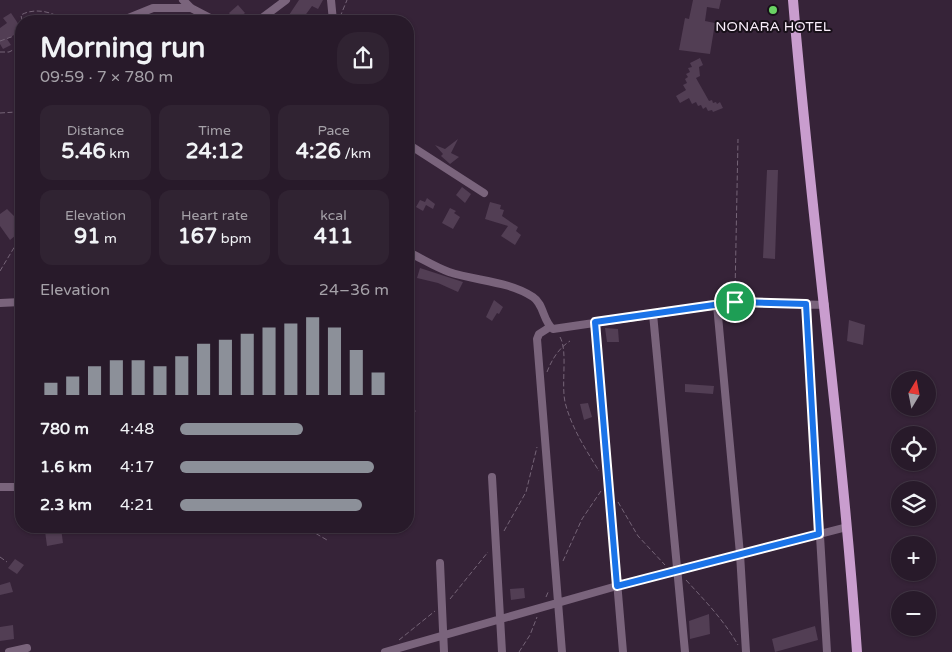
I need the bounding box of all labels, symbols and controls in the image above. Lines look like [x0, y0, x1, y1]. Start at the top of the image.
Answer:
marker: NONARA HOTEL [767, 4, 779, 16]
place label: NONARA HOTEL [715, 18, 831, 35]
text: Morning run [40, 31, 205, 65]
button: share [337, 32, 389, 84]
text: 09:59 · 7 × 780 m [40, 67, 173, 87]
text: Distance [67, 122, 124, 139]
text: Time [198, 122, 231, 139]
text: Pace [317, 122, 350, 139]
text: 5.46 [61, 139, 106, 164]
text: 24:12 [185, 139, 244, 164]
text: 4:26 [296, 139, 341, 164]
text: km [106, 145, 130, 162]
text: /km [341, 145, 371, 162]
text: Elevation [65, 207, 126, 224]
text: Heart rate [181, 207, 248, 224]
text: kcal [320, 207, 347, 224]
text: 91 [74, 224, 100, 249]
text: 167 [178, 224, 217, 249]
text: 411 [314, 224, 353, 249]
text: m [100, 230, 117, 247]
text: bpm [217, 230, 251, 247]
text: Elevation [40, 280, 110, 300]
text: 24–36 m [319, 280, 389, 300]
pin [714, 281, 756, 323]
icon: arrive [721, 288, 749, 316]
north arrow [891, 371, 936, 416]
map controls [891, 371, 936, 636]
text: 780 m [40, 419, 89, 439]
text: 4:48 [120, 419, 154, 439]
button: locate [891, 426, 936, 471]
text: 1.6 km [40, 457, 92, 477]
text: 4:17 [120, 457, 154, 477]
button: layers [891, 481, 936, 526]
text: 2.3 km [40, 495, 92, 515]
text: 4:21 [120, 495, 154, 515]
button: + [891, 536, 936, 581]
button: − [891, 591, 936, 636]

